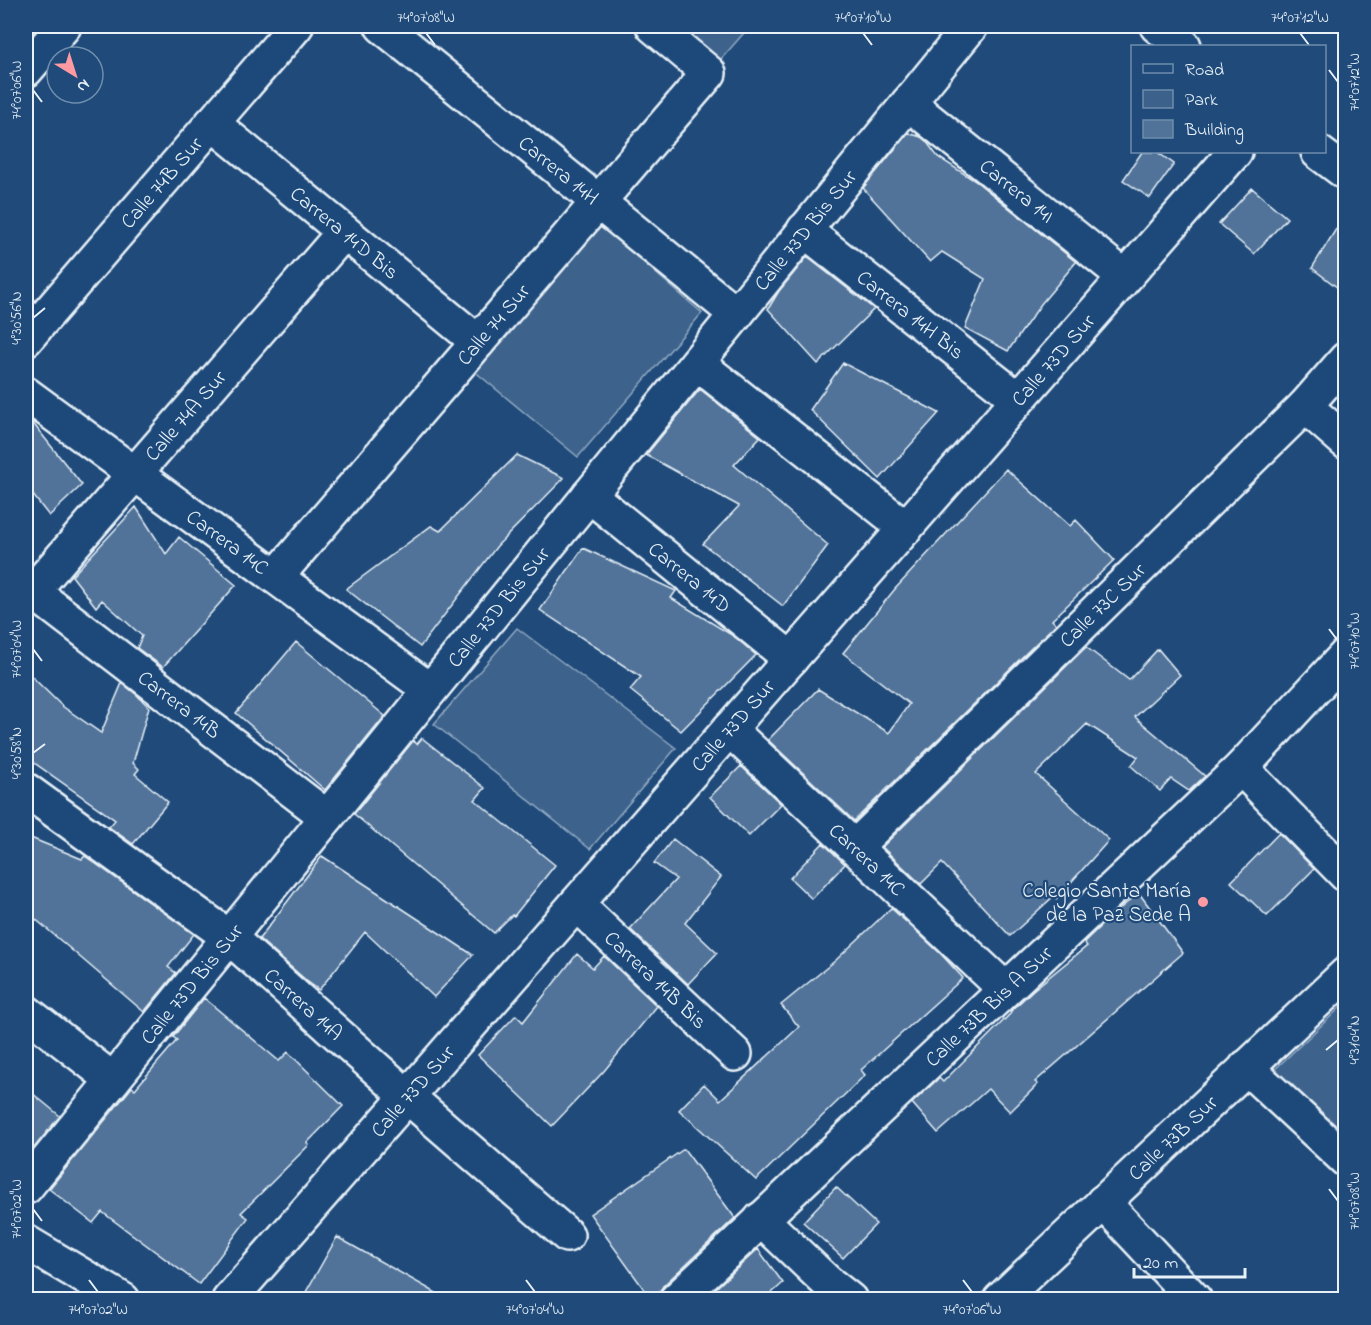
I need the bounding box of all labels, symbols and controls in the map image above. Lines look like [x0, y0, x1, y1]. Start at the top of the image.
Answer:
text: 74°07'08"W [397, 7, 455, 29]
text: 74°07'10"W [834, 7, 892, 29]
text: 74°07'12"W [1271, 7, 1329, 29]
north arrow [45, 45, 105, 105]
legend [1131, 45, 1326, 153]
text: 74°07'12"W [1344, 53, 1366, 111]
text: Road [1185, 58, 1224, 84]
text: 74°07'06"W [6, 61, 28, 119]
text: N [71, 72, 95, 98]
text: Park [1185, 88, 1218, 114]
text: Building [1184, 118, 1244, 145]
street label: Carrera 14H [511, 130, 604, 213]
street label: Calle 74B Sur [114, 131, 211, 236]
street label: Carrera 14I [972, 153, 1060, 232]
street label: Calle 73D Bis Sur [748, 164, 865, 298]
street label: Carrera 14D Bis [283, 180, 404, 288]
street label: Carrera 14H Bis [849, 264, 970, 368]
street label: Calle 74 Sur [451, 278, 539, 373]
text: 4°30'56"N [6, 291, 28, 345]
street label: Calle 73D Sur [1005, 308, 1104, 414]
street label: Calle 74A Sur [139, 364, 235, 469]
street label: Carrera 14C [179, 503, 274, 584]
street label: Carrera 14D [641, 536, 737, 621]
street label: Calle 73D Bis Sur [441, 541, 559, 675]
street label: Calle 73C Sur [1053, 556, 1154, 656]
text: 74°07'10"W [1344, 612, 1366, 670]
text: 74°07'04"W [6, 620, 28, 678]
street label: Carrera 14B [130, 664, 226, 747]
street label: Calle 73D Sur [685, 673, 783, 780]
text: 4°30'58"N [6, 727, 28, 779]
street label: Carrera 14C [821, 817, 911, 904]
place label: Colegio Santa María de la Paz Sede A [1022, 877, 1191, 931]
marker: Colegio Santa María de la Paz Sede A [1196, 895, 1210, 909]
street label: Calle 73D Bis Sur [134, 918, 252, 1052]
street label: Carrera 14B Bis [596, 925, 713, 1037]
street label: Calle 73B Bis A Sur [919, 939, 1061, 1075]
street label: Carrera 14A [256, 962, 349, 1049]
text: 4°31'04"N [1344, 1015, 1366, 1065]
street label: Calle 73D Sur [365, 1039, 463, 1145]
street label: Calle 73B Sur [1122, 1089, 1226, 1189]
text: 74°07'08"W [1344, 1172, 1366, 1230]
text: 74°07'02"W [6, 1179, 28, 1239]
scale bar [1134, 1241, 1245, 1279]
text: 20 m [1143, 1251, 1178, 1277]
text: 74°07'02"W [68, 1299, 128, 1321]
text: 74°07'04"W [506, 1299, 564, 1321]
text: 74°07'06"W [943, 1299, 1001, 1321]

